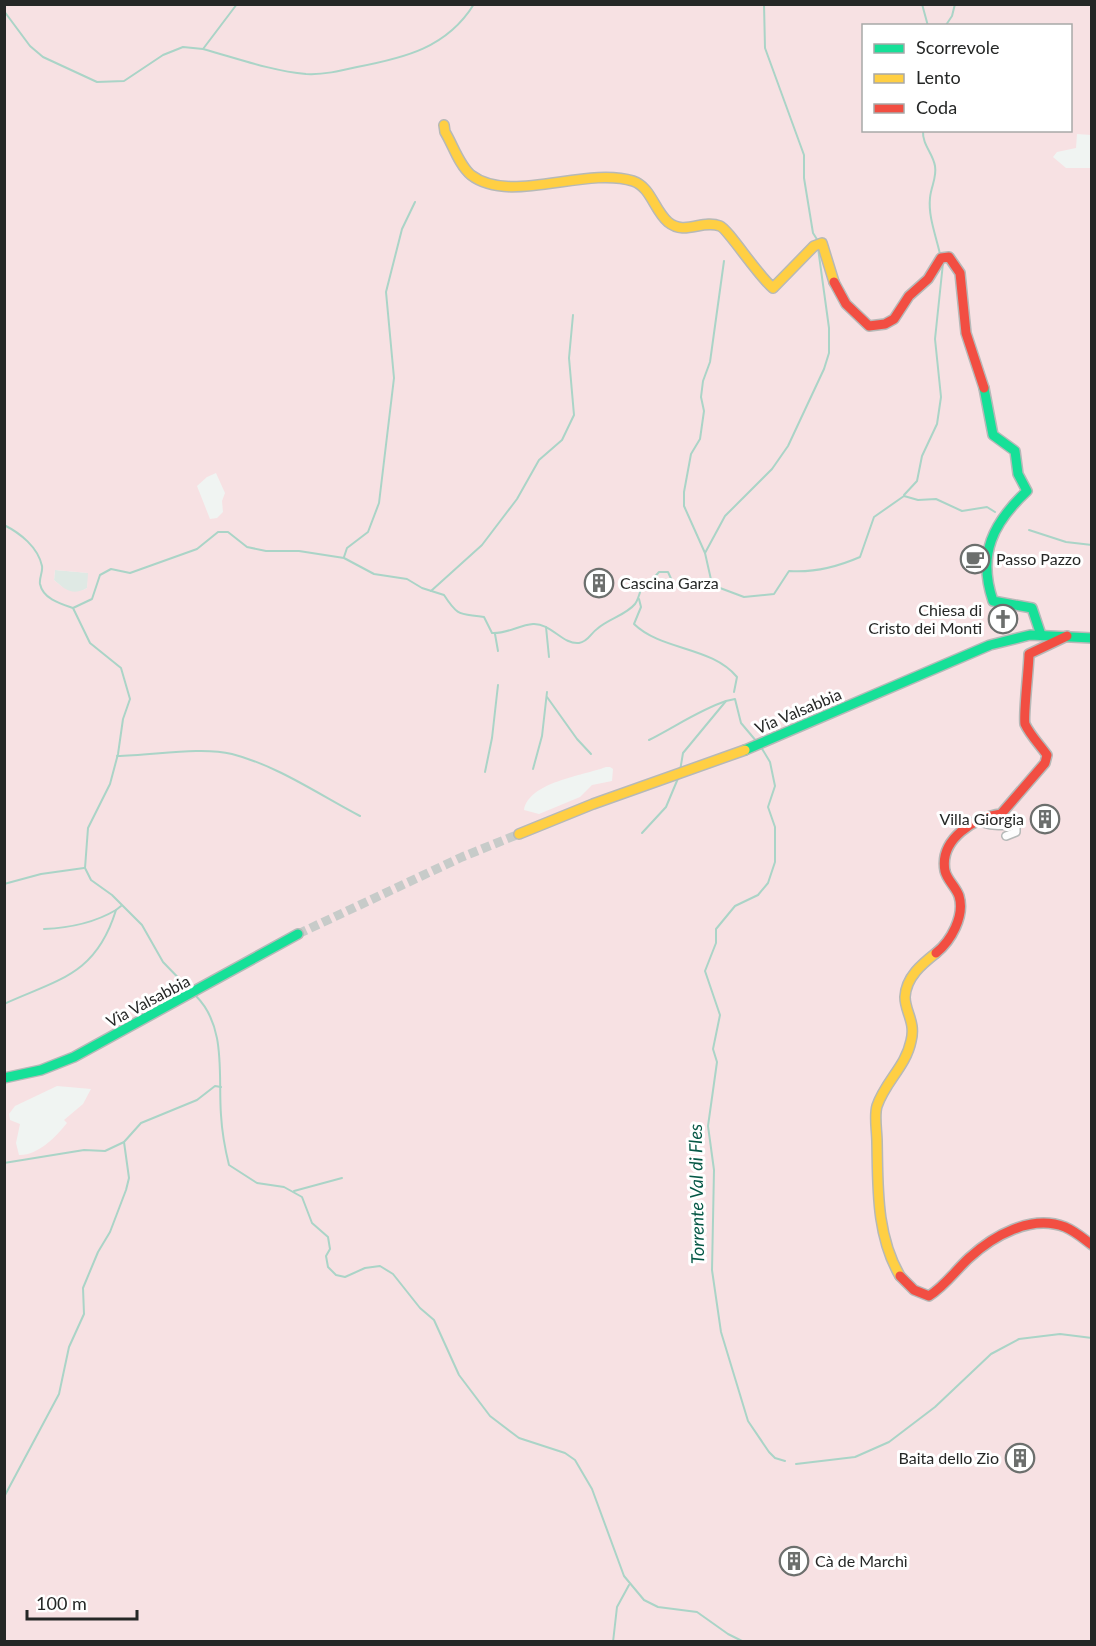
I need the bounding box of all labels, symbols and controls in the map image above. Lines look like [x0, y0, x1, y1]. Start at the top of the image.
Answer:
legend [862, 24, 1072, 132]
text: Scorrevole [916, 36, 999, 58]
text: Lento [916, 66, 961, 88]
text: Coda [916, 96, 957, 118]
cafe icon: Passo Pazzo [959, 543, 991, 575]
place label: Passo Pazzo [996, 549, 1081, 568]
building icon: Cascina Garza [583, 567, 615, 599]
place label: Cascina Garza [620, 573, 719, 592]
place label: Chiesa di Cristo dei Monti [868, 600, 982, 637]
church icon: Chiesa di Cristo dei Monti [987, 603, 1019, 635]
street label: Via Valsabbia [752, 684, 844, 737]
building icon: Villa Giorgia [1029, 803, 1061, 835]
place label: Villa Giorgia [939, 809, 1024, 828]
street label: Via Valsabbia [103, 971, 193, 1031]
water label: Torrente Val di Fles [684, 1124, 708, 1264]
building icon: Baita dello Zio [1004, 1442, 1036, 1474]
place label: Baita dello Zio [899, 1448, 999, 1467]
building icon: Cà de Marchì [778, 1545, 810, 1577]
place label: Cà de Marchì [815, 1551, 908, 1570]
scale bar [27, 1583, 136, 1621]
text: 100 m [36, 1592, 87, 1614]

